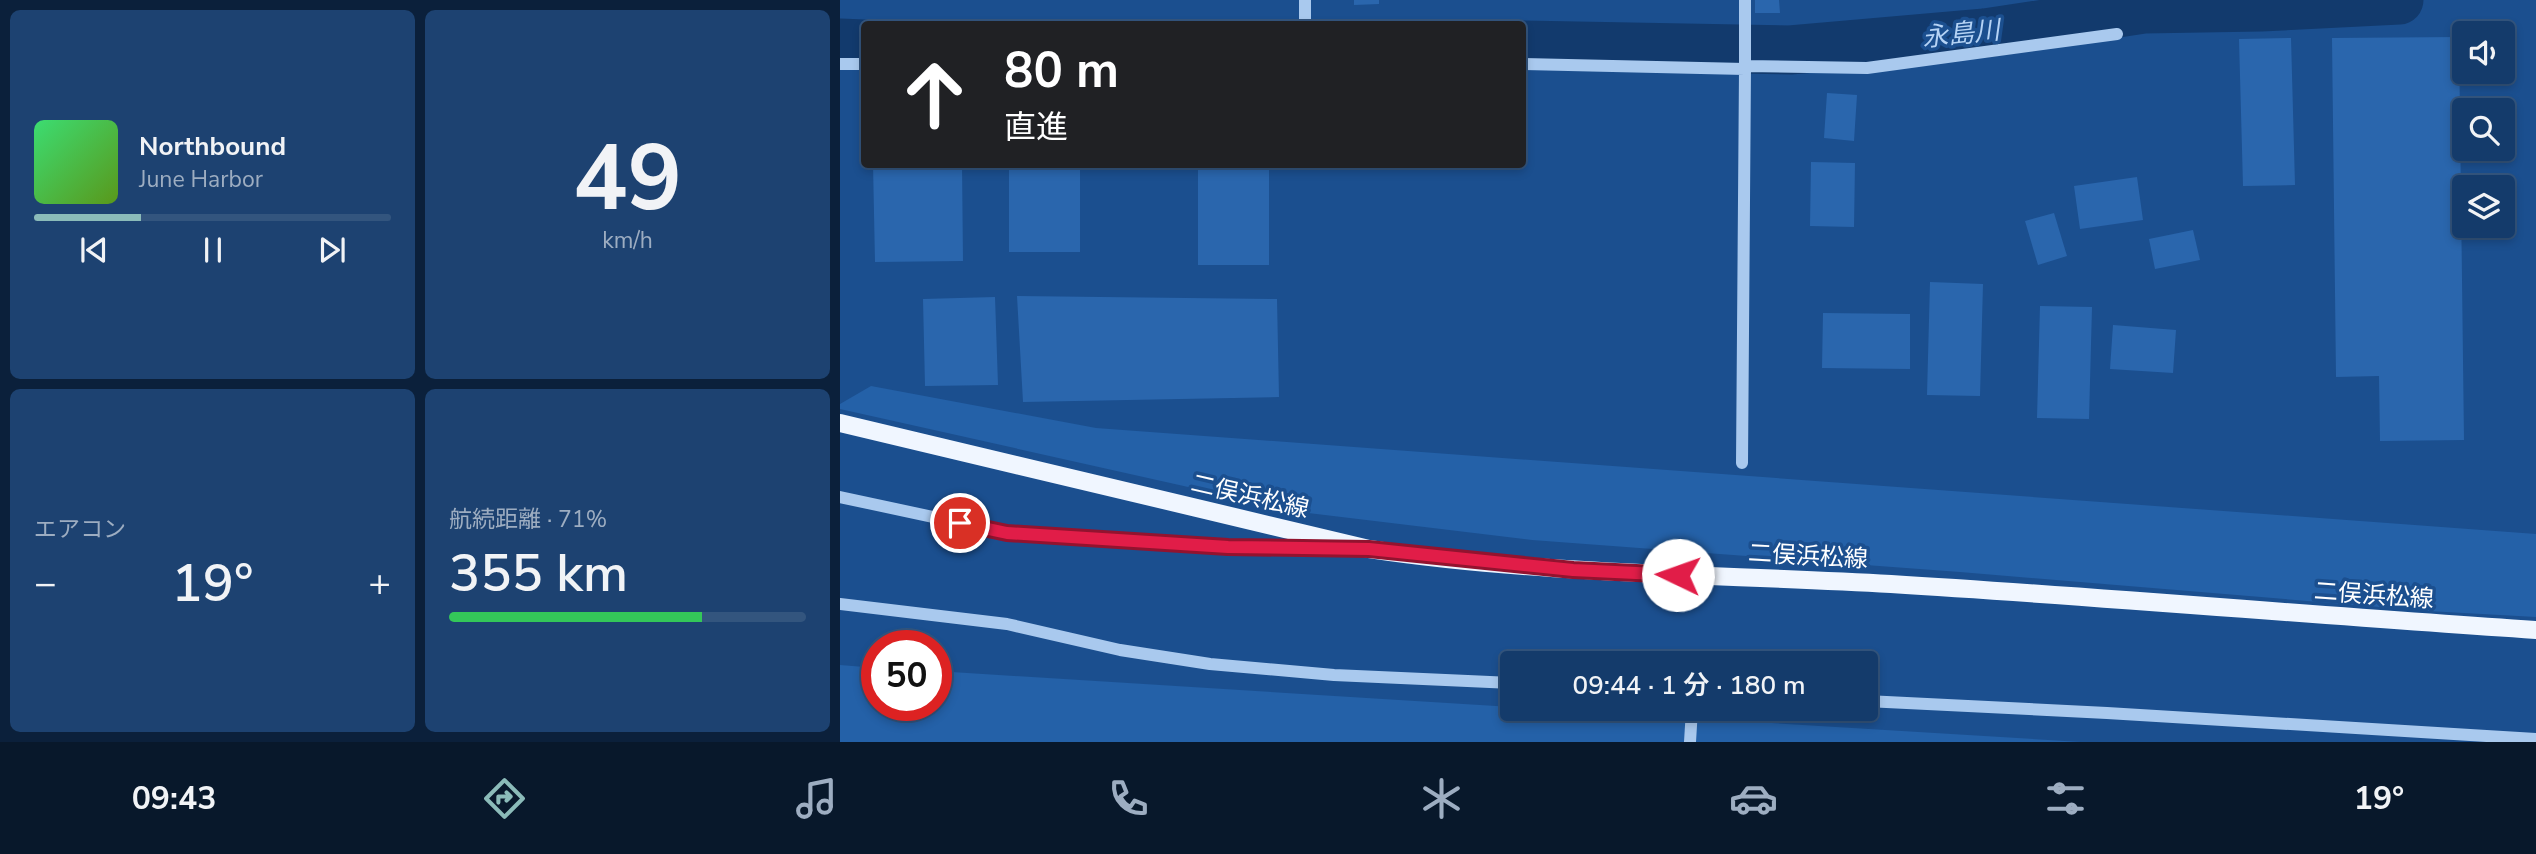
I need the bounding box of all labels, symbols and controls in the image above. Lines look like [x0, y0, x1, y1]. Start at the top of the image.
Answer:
water label: 永島川 [1920, 12, 2005, 55]
map controls [2452, 21, 2515, 238]
button: sound [2452, 21, 2515, 84]
text: 80 m [1004, 37, 1119, 104]
icon: ahead [889, 49, 980, 140]
button: search [2452, 98, 2515, 161]
text: 直進 [1004, 106, 1068, 149]
text: 49 [573, 117, 682, 241]
text: Northbound [139, 129, 286, 164]
text: June Harbor [139, 164, 263, 195]
button: layers [2452, 175, 2515, 238]
text: km/h [602, 225, 653, 256]
icon: previous [75, 231, 113, 269]
icon: pause [194, 231, 232, 269]
icon: next [313, 231, 351, 269]
street label: 二俣浜松線 [1188, 467, 1312, 525]
pin [930, 493, 990, 553]
text: 航続距離 · 71% [449, 504, 607, 535]
icon: arrive [941, 504, 979, 542]
text: エアコン [34, 514, 126, 545]
street label: 二俣浜松線 [1747, 537, 1869, 575]
text: 355 km [449, 538, 628, 609]
position arrow [1641, 538, 1715, 612]
text: 19° [172, 548, 253, 619]
text: − [34, 558, 57, 609]
text: + [368, 558, 391, 609]
street label: 二俣浜松線 [2313, 575, 2435, 615]
speed limit sign: 50 [861, 630, 952, 721]
text: 09:44 · 1 分 · 180 m [1573, 668, 1805, 703]
icon: directions [480, 774, 529, 823]
icon: music [792, 774, 841, 823]
icon: phone [1104, 774, 1153, 823]
icon: climate [1417, 774, 1466, 823]
icon: car [1729, 774, 1778, 823]
icon: filters [2041, 774, 2090, 823]
text: 09:43 [132, 777, 216, 820]
text: 19° [2354, 777, 2404, 820]

